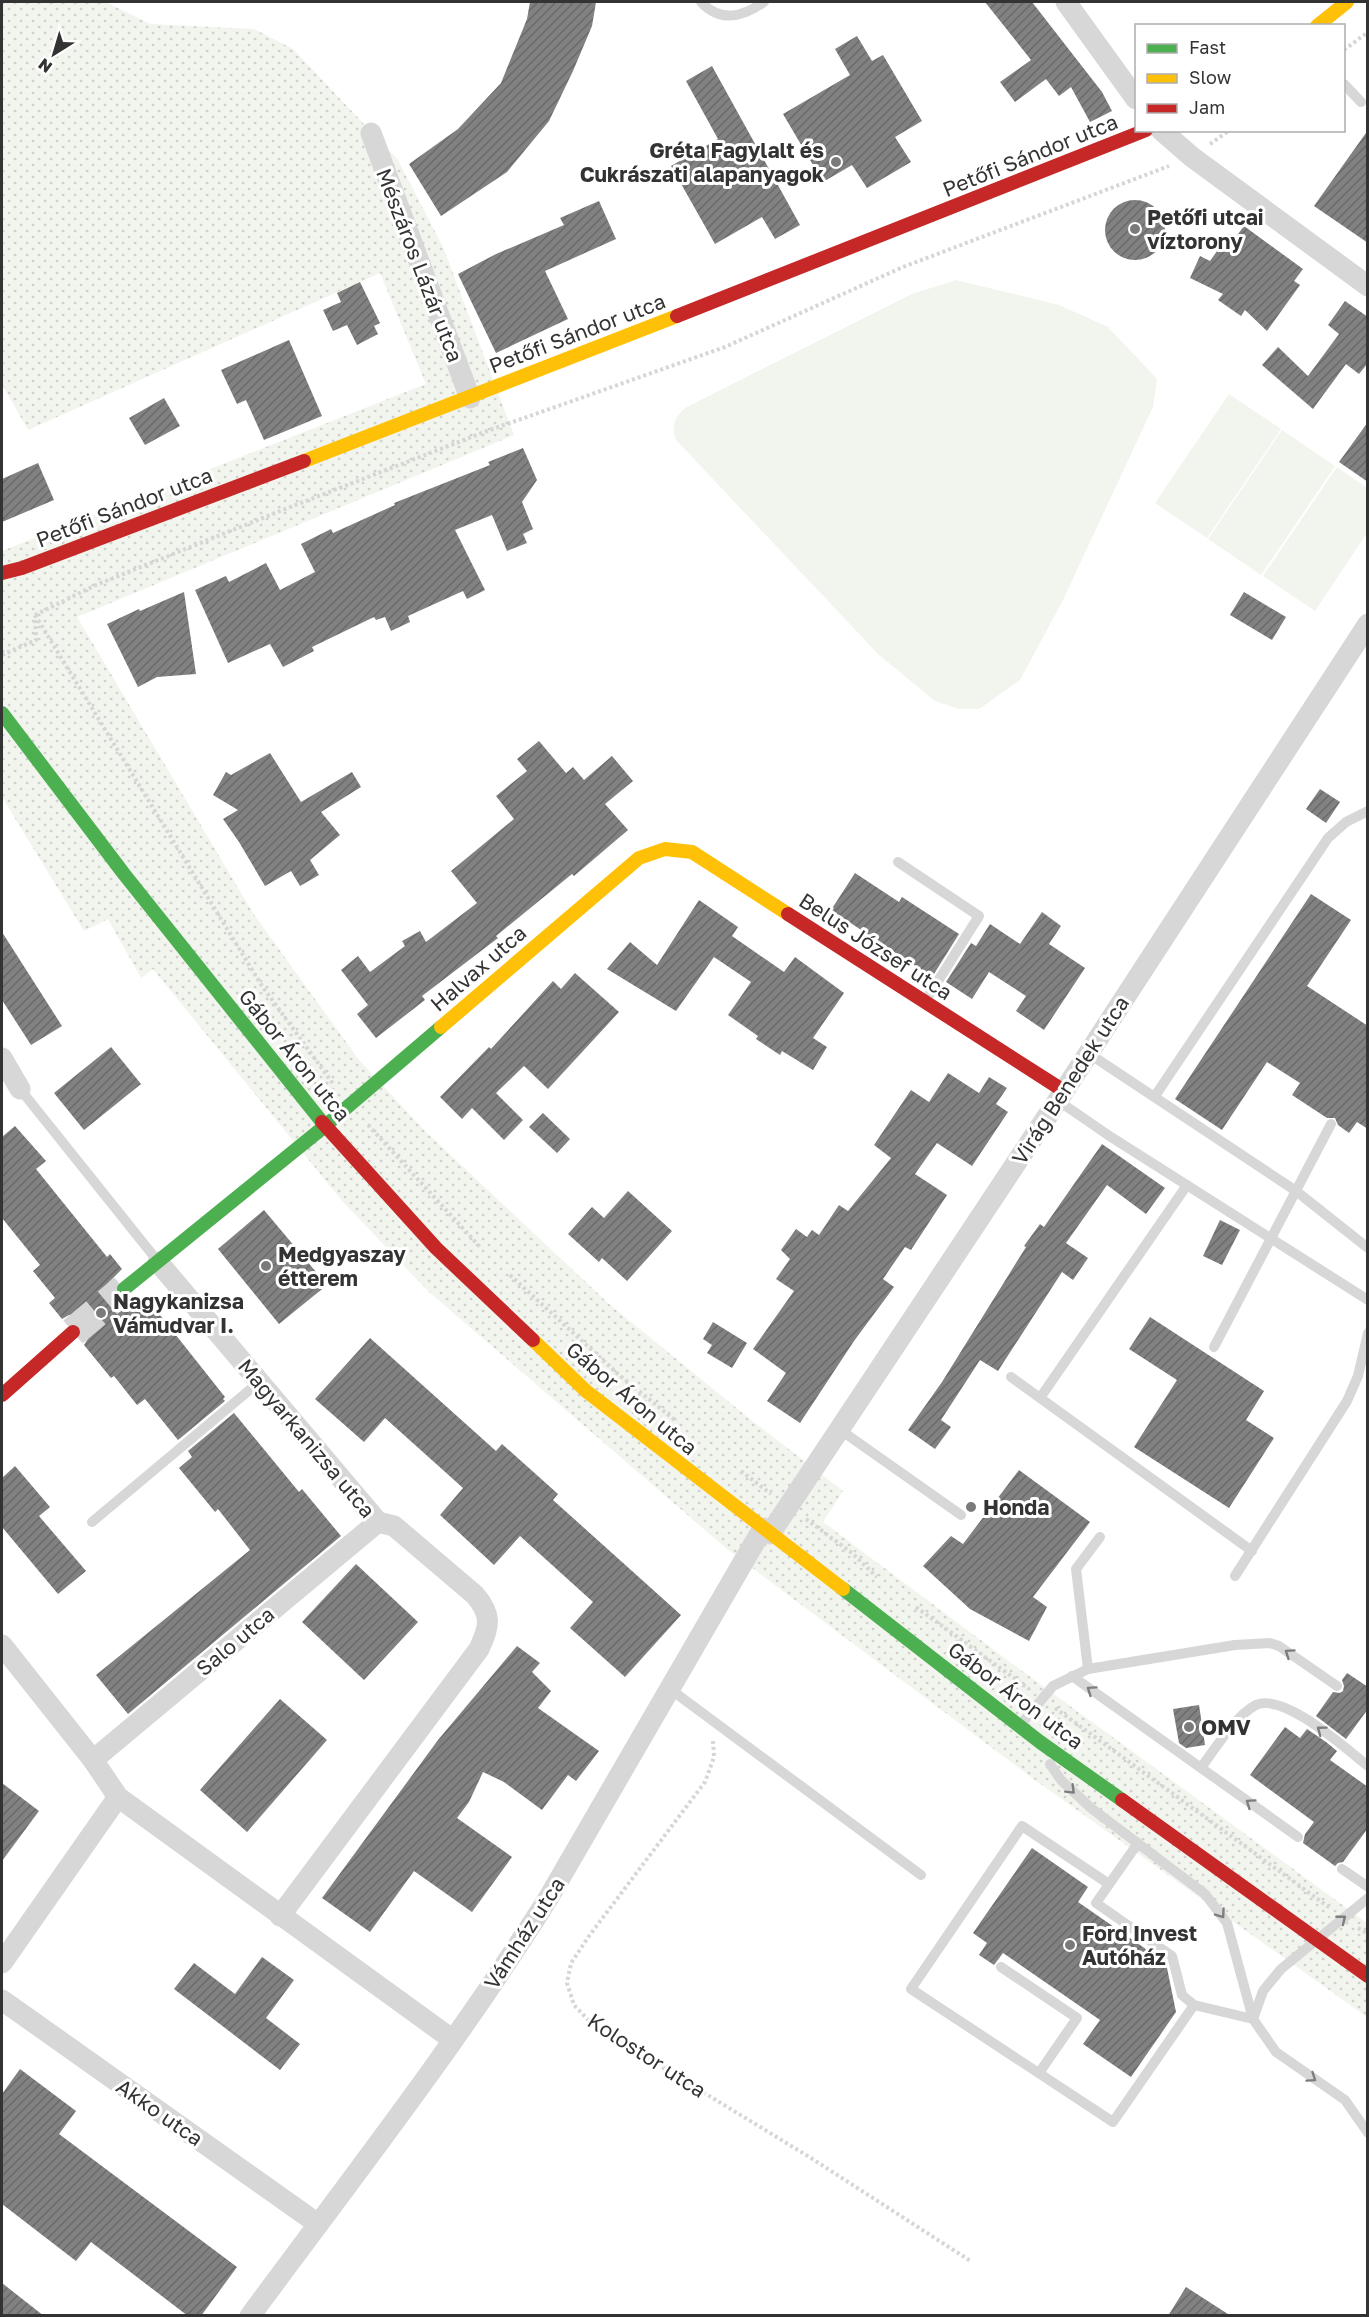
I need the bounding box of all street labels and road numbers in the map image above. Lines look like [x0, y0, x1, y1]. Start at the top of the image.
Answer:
street label: Petőfi Sándor utca [939, 108, 1121, 202]
street label: Mészáros Lázár utca [371, 164, 469, 366]
street label: Petőfi Sándor utca [485, 287, 669, 379]
street label: Petőfi Sándor utca [32, 461, 216, 553]
street label: Belus József utca [795, 887, 957, 1005]
street label: Halvax utca [425, 919, 531, 1017]
street label: Gábor Áron utca [234, 984, 356, 1126]
street label: Virág Benedek utca [1006, 991, 1134, 1169]
street label: Gábor Áron utca [561, 1336, 703, 1460]
street label: Magyarkanizsa utca [233, 1353, 381, 1523]
street label: Salo utca [191, 1601, 279, 1681]
street label: Gábor Áron utca [943, 1636, 1089, 1754]
street label: Vámház utca [478, 1872, 570, 1994]
street label: Kolostor utca [583, 2007, 711, 2103]
street label: Akko utca [112, 2073, 208, 2151]

